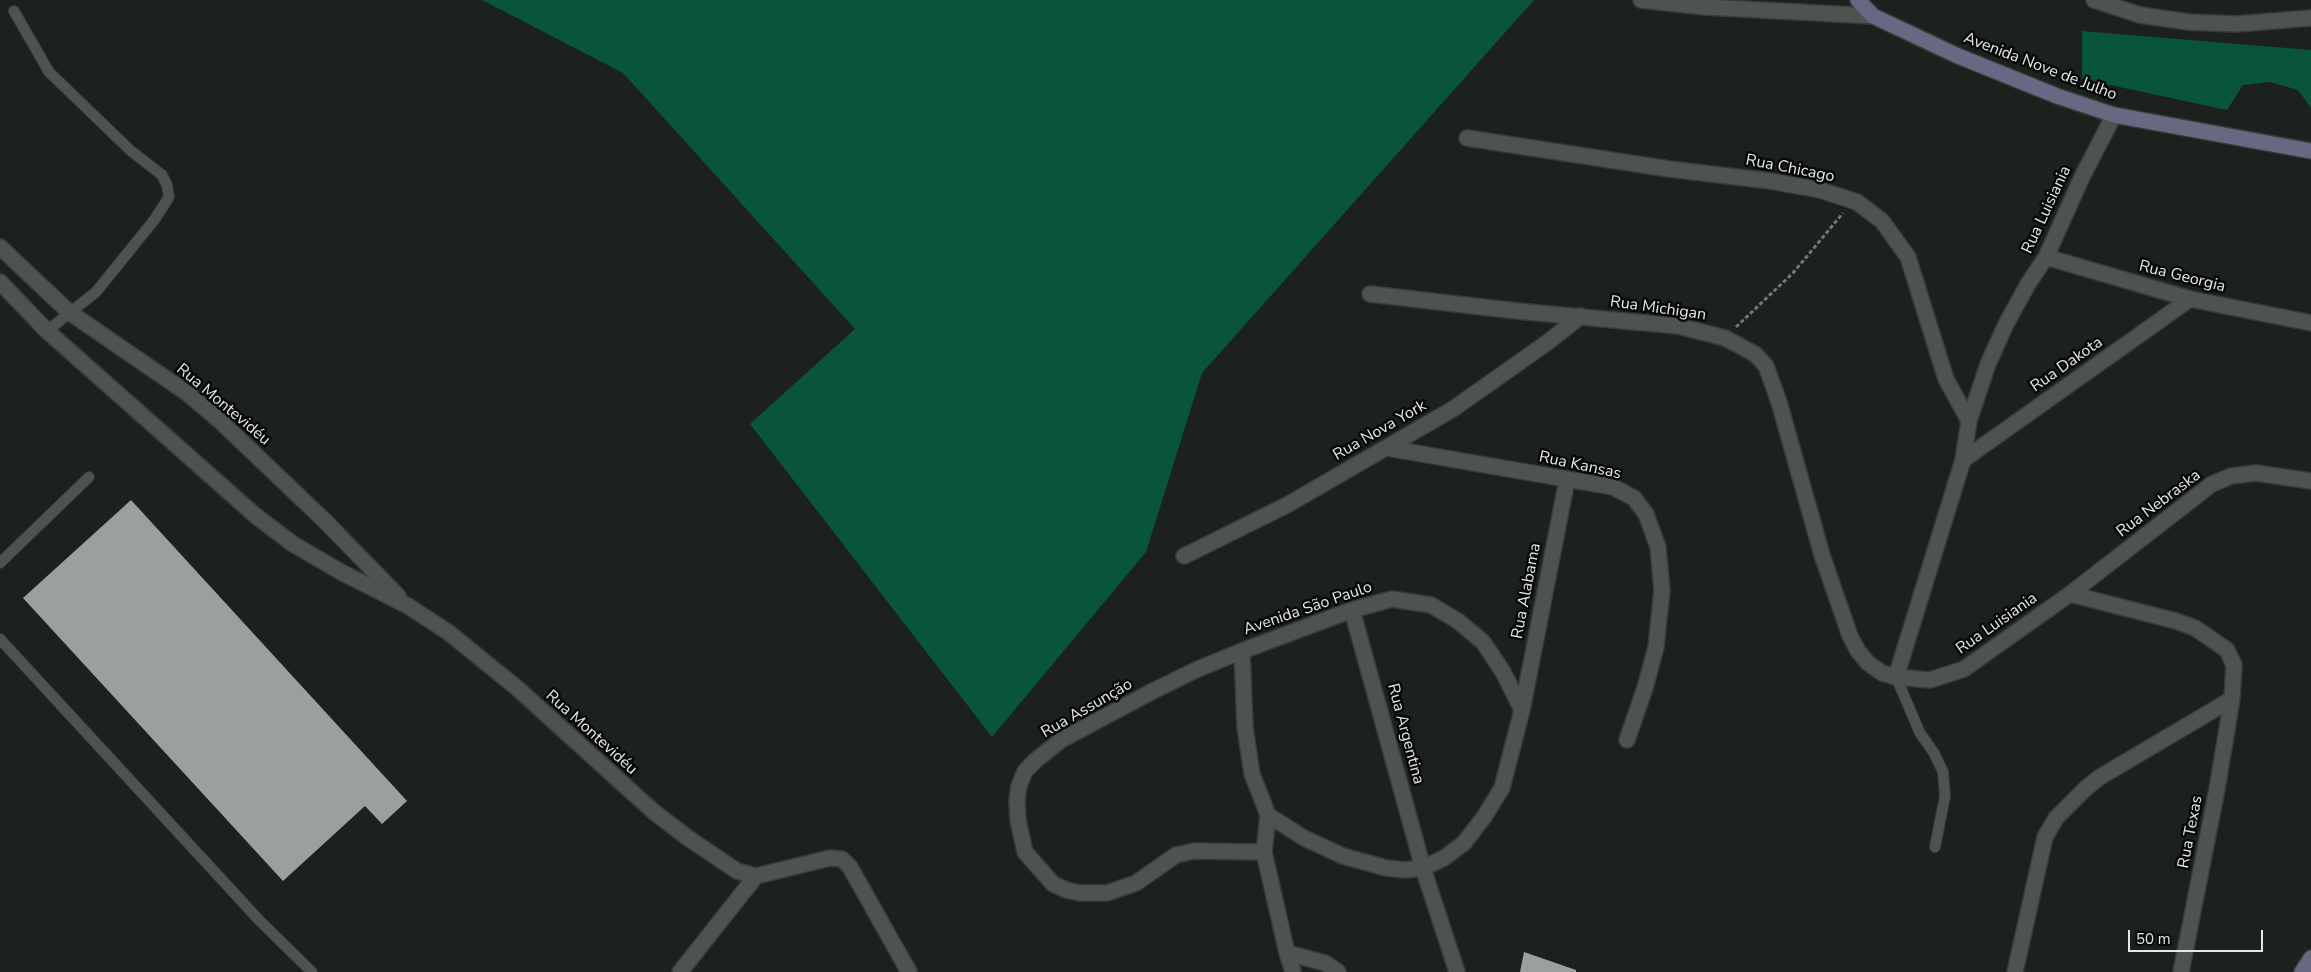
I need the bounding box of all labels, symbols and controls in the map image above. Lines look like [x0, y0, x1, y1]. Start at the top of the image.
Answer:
street label: Avenida Nove de Julho [1961, 29, 2119, 105]
street label: Rua Chicago [1744, 151, 1836, 187]
street label: Rua Luisiania [2018, 163, 2076, 257]
street label: Rua Georgia [2137, 257, 2227, 297]
street label: Rua Michigan [1609, 293, 1707, 325]
street label: Rua Dakota [2027, 333, 2107, 397]
street label: Rua Montevidéu [172, 360, 274, 450]
street label: Rua Nova York [1330, 397, 1430, 465]
street label: Rua Kansas [1537, 448, 1623, 484]
street label: Rua Nebraska [2113, 466, 2205, 542]
street label: Rua Alabama [1508, 541, 1546, 641]
street label: Avenida São Paulo [1241, 578, 1375, 640]
street label: Rua Luisiania [1953, 589, 2041, 659]
street label: Rua Assunção [1038, 675, 1136, 743]
street label: Rua Argentina [1382, 682, 1428, 786]
street label: Rua Montevidéu [541, 687, 641, 779]
street label: Rua Texas [2175, 794, 2207, 870]
scale bar [2131, 920, 2266, 952]
text: 50 m [2136, 929, 2171, 949]

